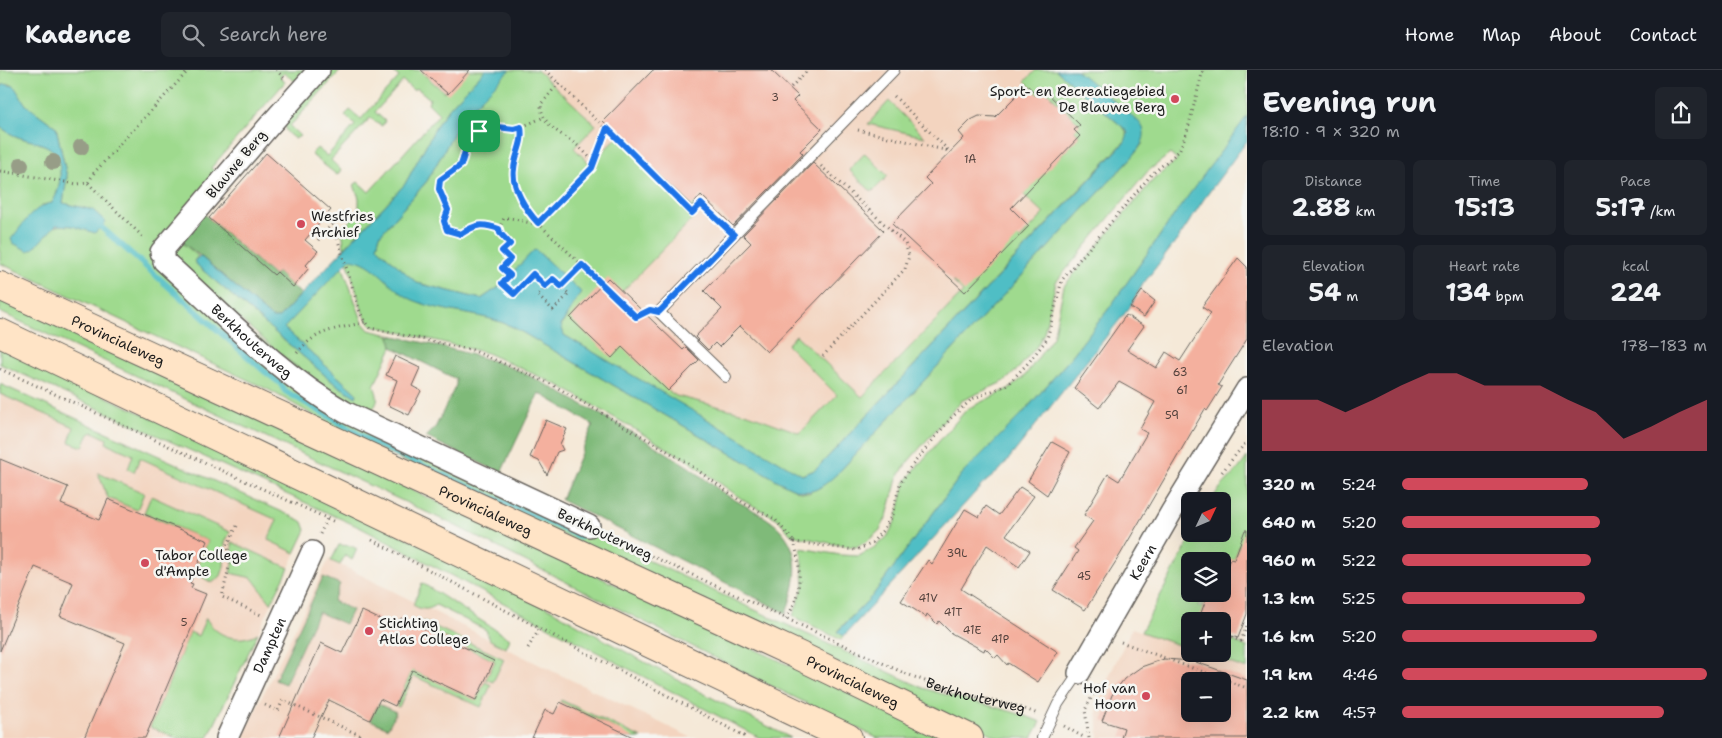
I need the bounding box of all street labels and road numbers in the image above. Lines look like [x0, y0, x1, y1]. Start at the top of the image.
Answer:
street label: Blauwe Berg [202, 126, 270, 202]
street label: Berkhouterweg [207, 300, 296, 382]
street label: Provincialeweg [68, 311, 168, 370]
street label: Provincialeweg [436, 481, 535, 540]
street label: Berkhouterweg [555, 504, 655, 564]
street label: Keern [1125, 540, 1160, 583]
street label: Dampten [249, 614, 290, 676]
street label: Provincialeweg [803, 651, 902, 712]
street label: Berkhouterweg [923, 673, 1029, 718]

